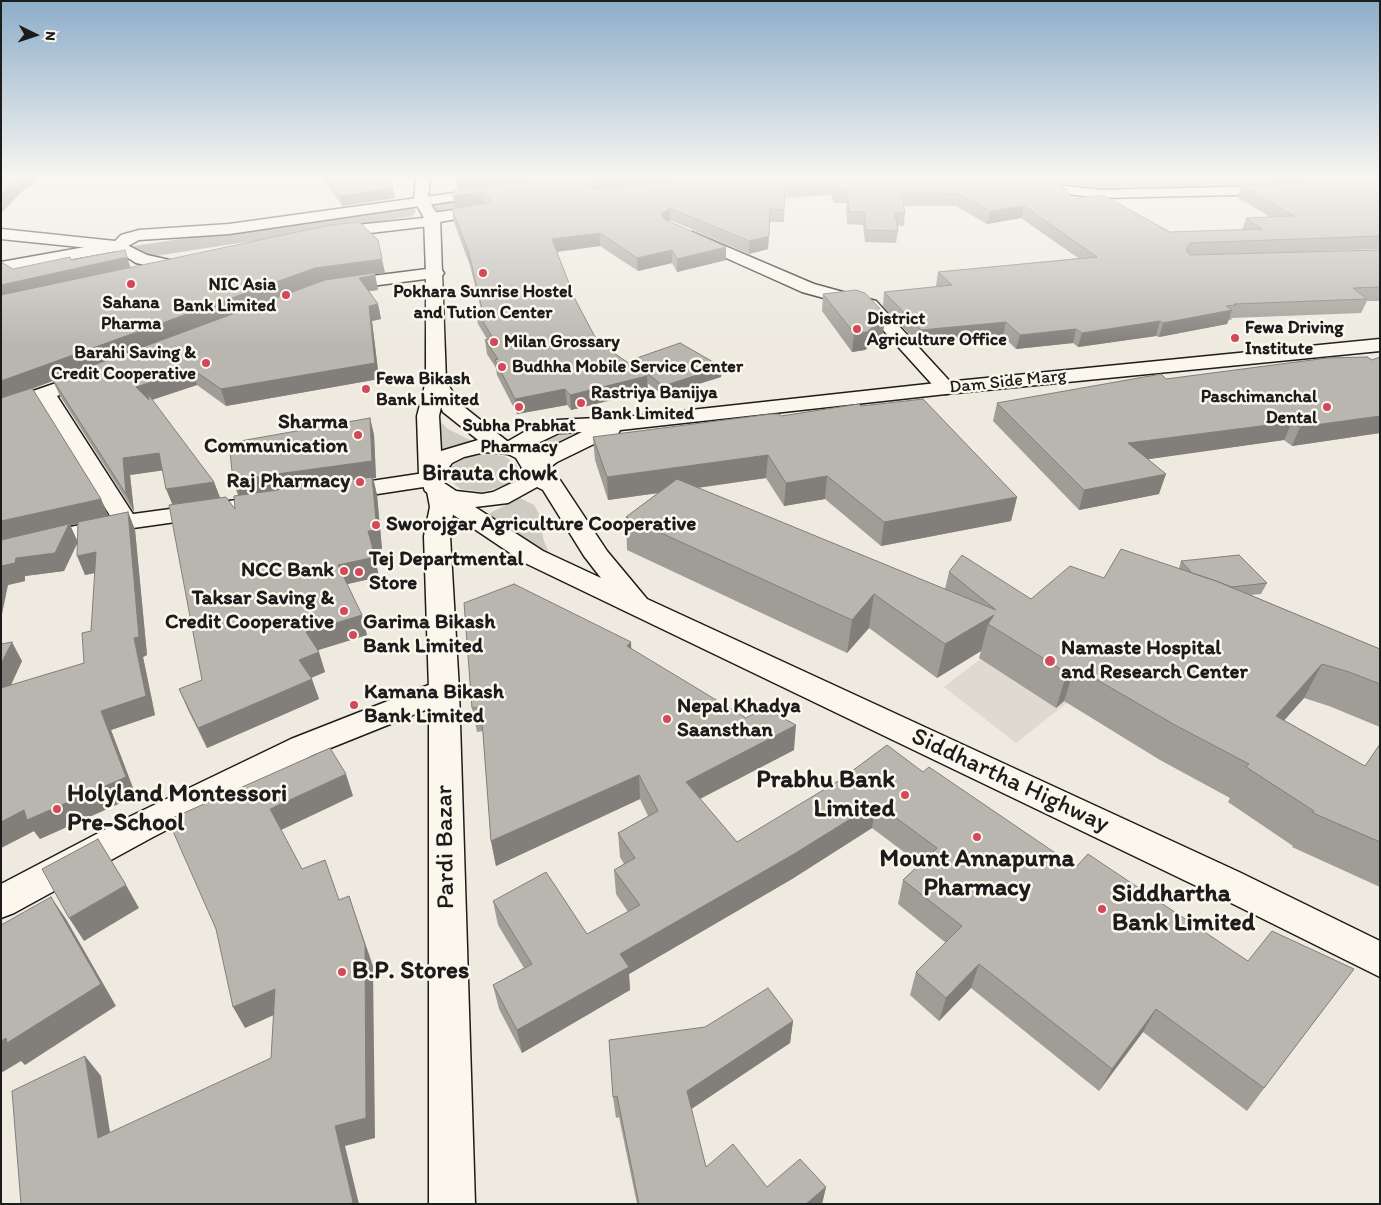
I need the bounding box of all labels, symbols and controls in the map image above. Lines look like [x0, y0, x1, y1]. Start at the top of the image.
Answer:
north arrow [10, 10, 60, 60]
text: N [42, 31, 59, 41]
marker: Pokhara Sunrise Hostel and Tution Center [477, 267, 489, 279]
place label: NIC Asia Bank Limited [173, 274, 276, 316]
marker: Sahana Pharma [125, 278, 137, 290]
place label: Pokhara Sunrise Hostel and Tution Center [393, 281, 573, 324]
marker: NIC Asia Bank Limited [280, 289, 292, 301]
place label: Sahana Pharma [101, 292, 161, 334]
place label: District Agriculture Office [867, 308, 1007, 350]
place label: Fewa Driving Institute [1245, 317, 1343, 359]
marker: District Agriculture Office [851, 323, 863, 335]
place label: Milan Grossary [504, 331, 620, 353]
marker: Fewa Driving Institute [1229, 332, 1241, 344]
marker: Milan Grossary [488, 336, 500, 348]
place label: Barahi Saving & Credit Cooperative [51, 342, 196, 384]
place label: Budhha Mobile Service Center [512, 356, 743, 378]
marker: Barahi Saving & Credit Cooperative [200, 357, 212, 369]
marker: Budhha Mobile Service Center [496, 361, 508, 373]
street label: Dam Side Marg [948, 365, 1068, 399]
place label: Fewa Bikash Bank Limited [376, 368, 479, 410]
place label: Rastriya Banijya Bank Limited [591, 382, 718, 424]
marker: Fewa Bikash Bank Limited [360, 383, 372, 395]
place label: Paschimanchal Dental [1201, 386, 1317, 428]
marker: Rastriya Banijya Bank Limited [575, 397, 587, 409]
marker: Subha Prabhat Pharmacy [513, 401, 525, 413]
marker: Paschimanchal Dental [1321, 401, 1333, 413]
place label: Sharma Communication [204, 410, 348, 460]
place label: Subha Prabhat Pharmacy [463, 415, 575, 458]
marker: Sharma Communication [352, 429, 364, 441]
district label: Birauta chowk [422, 461, 558, 487]
place label: Raj Pharmacy [227, 469, 350, 495]
marker: Raj Pharmacy [354, 476, 366, 488]
place label: Sworojgar Agriculture Cooperative [386, 512, 696, 538]
marker: Sworojgar Agriculture Cooperative [370, 519, 382, 531]
place label: Tej Departmental Store [369, 547, 524, 597]
place label: NCC Bank [241, 558, 334, 584]
marker: NCC Bank [338, 565, 350, 577]
marker: Tej Departmental Store [353, 566, 365, 578]
place label: Taksar Saving & Credit Cooperative [165, 586, 334, 636]
marker: Taksar Saving & Credit Cooperative [338, 605, 350, 617]
place label: Garima Bikash Bank Limited [363, 610, 495, 660]
marker: Garima Bikash Bank Limited [347, 629, 359, 641]
place label: Namaste Hospital and Research Center [1061, 636, 1248, 686]
marker: Namaste Hospital and Research Center [1043, 654, 1057, 668]
place label: Kamana Bikash Bank Limited [364, 680, 504, 730]
place label: Nepal Khadya Saansthan [677, 694, 800, 744]
marker: Kamana Bikash Bank Limited [348, 699, 360, 711]
marker: Nepal Khadya Saansthan [661, 713, 673, 725]
street label: Siddhartha Highway [906, 722, 1114, 840]
place label: Prabhu Bank Limited [756, 766, 895, 825]
place label: Holyland Montessori Pre-School [67, 780, 287, 839]
street label: Pardi Bazar [430, 785, 462, 909]
marker: Prabhu Bank Limited [899, 789, 911, 801]
marker: Holyland Montessori Pre-School [51, 803, 63, 815]
marker: Mount Annapurna Pharmacy [971, 831, 983, 843]
place label: Mount Annapurna Pharmacy [880, 845, 1074, 904]
place label: Siddhartha Bank Limited [1112, 880, 1255, 939]
marker: Siddhartha Bank Limited [1096, 903, 1108, 915]
place label: B.P. Stores [352, 957, 469, 987]
marker: B.P. Stores [336, 966, 348, 978]

